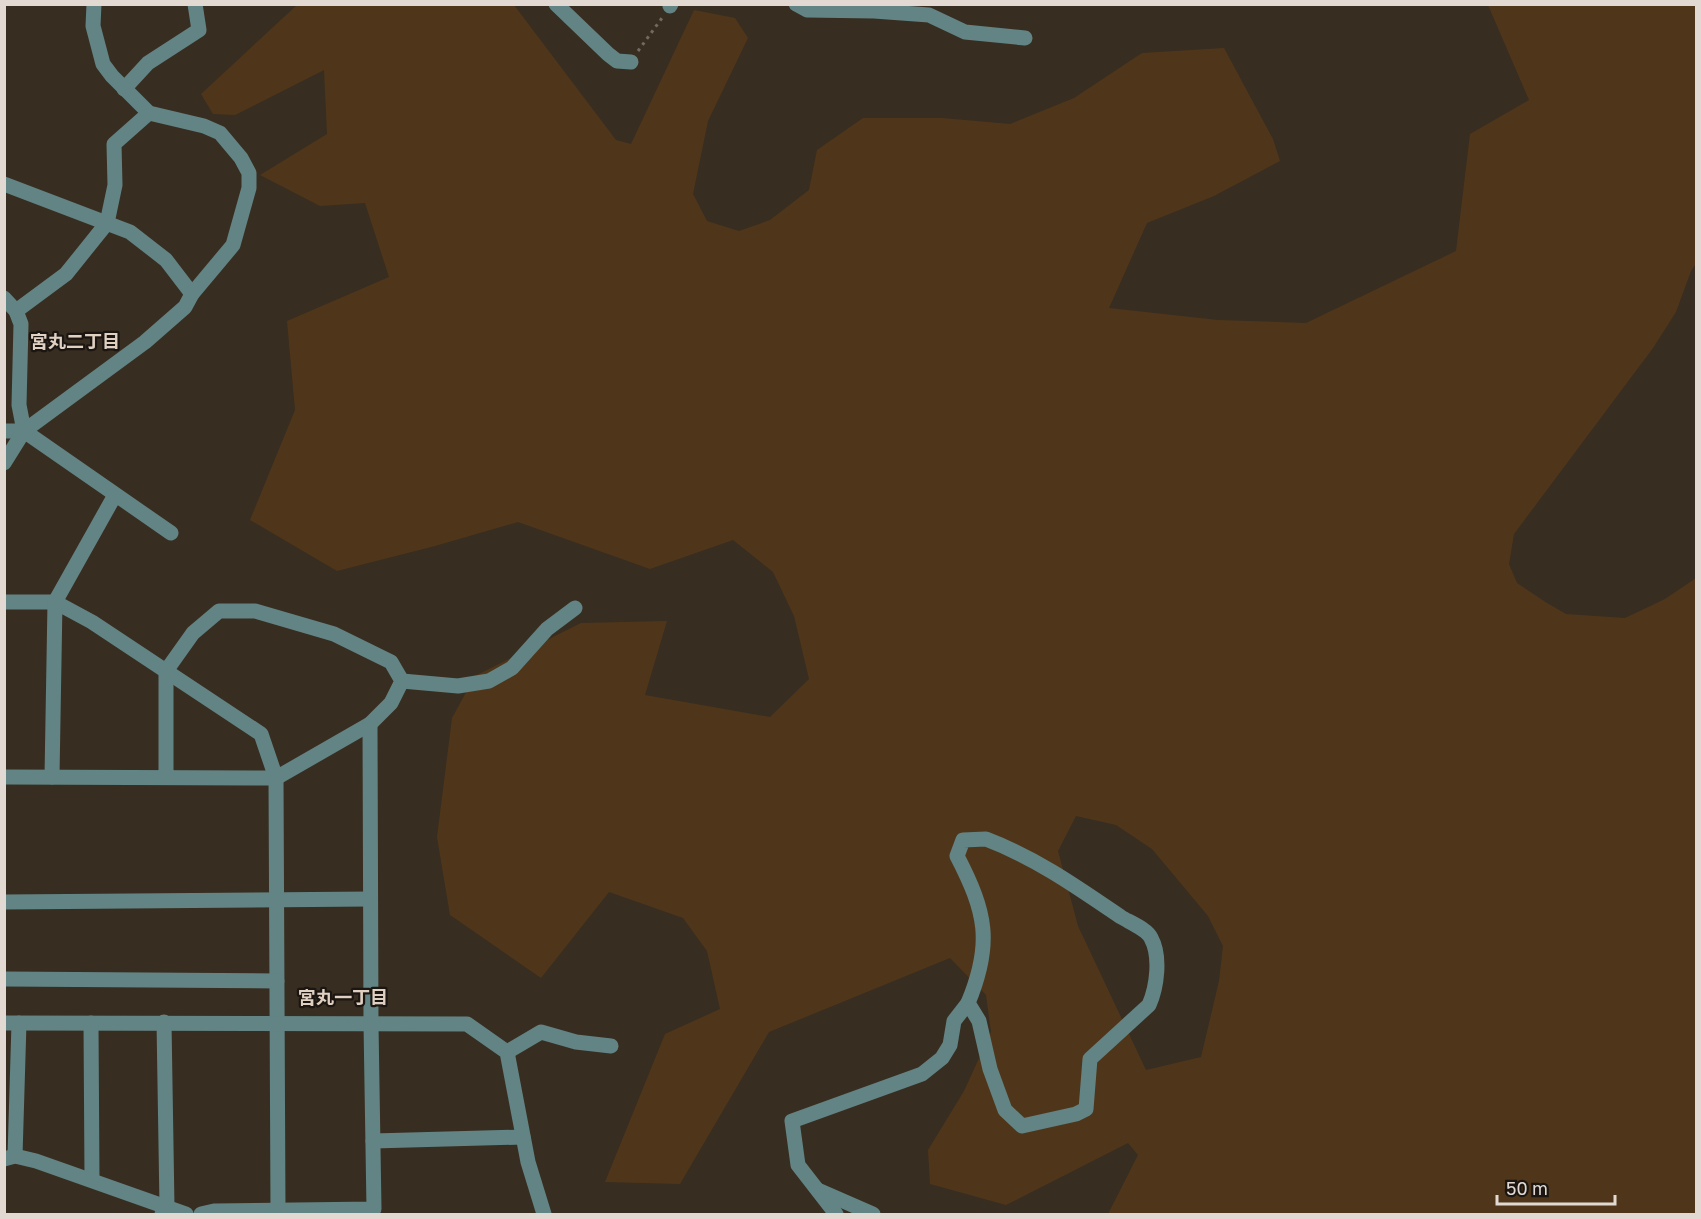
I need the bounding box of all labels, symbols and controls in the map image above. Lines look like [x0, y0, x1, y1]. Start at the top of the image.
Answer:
district label: 宮丸二丁目 [30, 330, 120, 352]
district label: 宮丸一丁目 [298, 986, 388, 1008]
scale bar [1497, 1168, 1616, 1206]
text: 50 m [1506, 1177, 1548, 1199]

